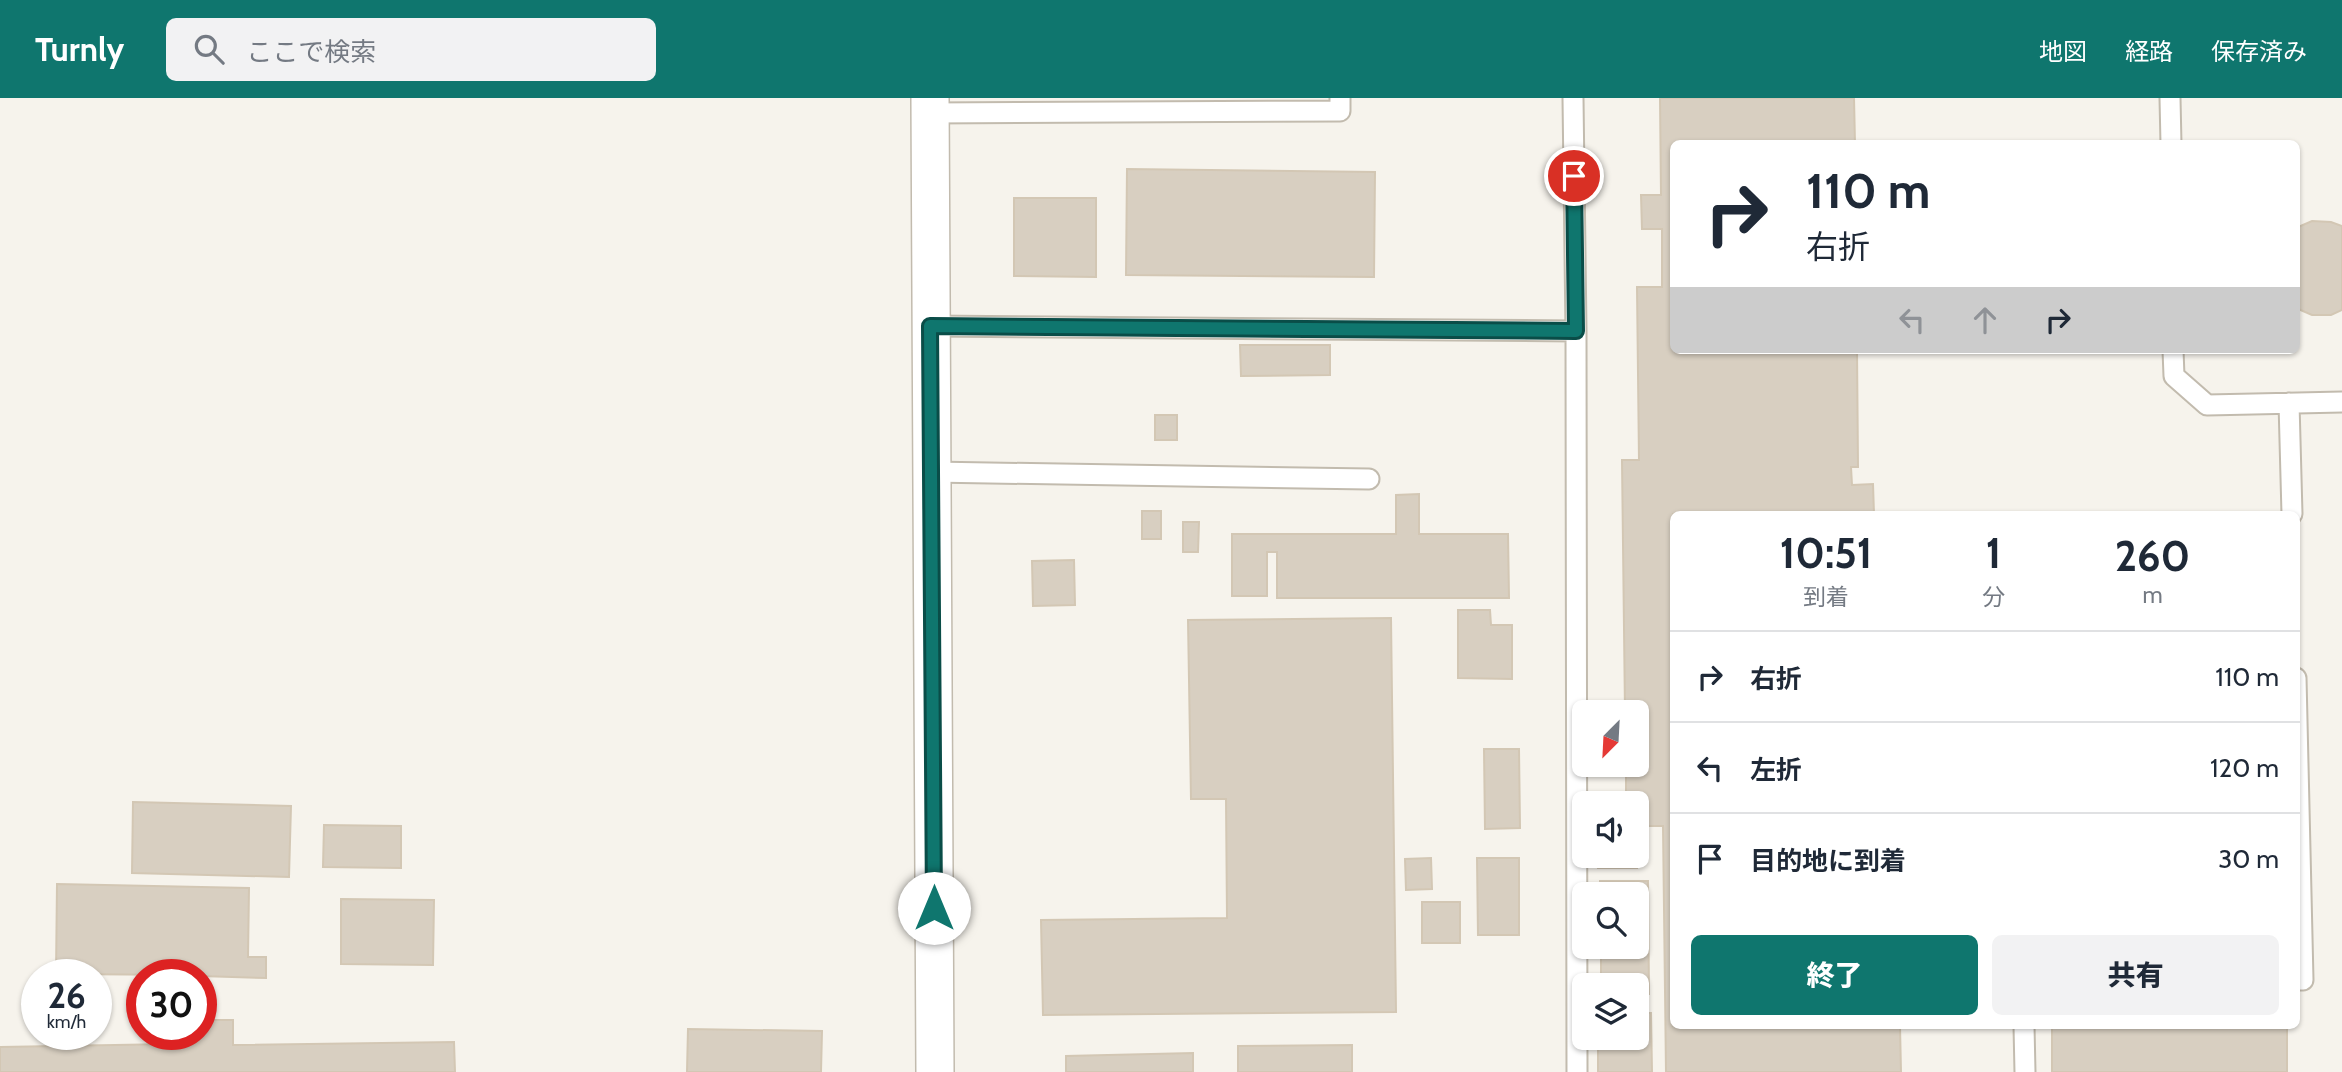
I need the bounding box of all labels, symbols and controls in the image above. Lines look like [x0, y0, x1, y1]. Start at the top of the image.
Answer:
search box [166, 18, 656, 81]
text: Turnly [35, 29, 124, 69]
icon: search [190, 30, 228, 68]
text: ここで検索 [246, 36, 376, 68]
text: 地図 [2039, 37, 2087, 66]
text: 経路 [2125, 37, 2173, 66]
text: 保存済み [2211, 37, 2307, 66]
pin [1544, 146, 1604, 206]
icon: arrive [1555, 157, 1593, 195]
text: 110 m [1806, 161, 1930, 220]
icon: right [1691, 168, 1782, 259]
text: 右折 [1806, 227, 1870, 266]
icon: left [1893, 301, 1931, 339]
icon: ahead [1966, 301, 2004, 339]
icon: right [2039, 301, 2077, 339]
text: 10:51 [1780, 527, 1872, 579]
text: 1 [1986, 527, 2001, 579]
text: 260 [2115, 530, 2190, 582]
text: m [2142, 581, 2163, 609]
text: 到着 [1803, 583, 1849, 611]
text: 分 [1982, 583, 2005, 611]
icon: right [1691, 658, 1729, 696]
text: 110 m [2215, 661, 2279, 693]
text: 右折 [1750, 663, 1802, 695]
north arrow [1572, 700, 1648, 777]
map controls [1572, 700, 1649, 1050]
icon: left [1691, 749, 1729, 787]
text: 120 m [2210, 752, 2279, 784]
text: 左折 [1750, 754, 1802, 786]
button: sound [1572, 791, 1649, 868]
icon: arrive [1691, 840, 1729, 878]
text: 30 m [2218, 843, 2279, 875]
text: 目的地に到着 [1750, 845, 1906, 877]
position arrow [897, 871, 971, 945]
button: search [1572, 882, 1649, 959]
button: 終了 [1691, 935, 1978, 1015]
button: 共有 [1992, 935, 2279, 1015]
speed limit sign: 30 [126, 959, 217, 1050]
button: layers [1572, 973, 1649, 1050]
text: 26 [47, 974, 86, 1017]
text: km/h [47, 1011, 86, 1033]

